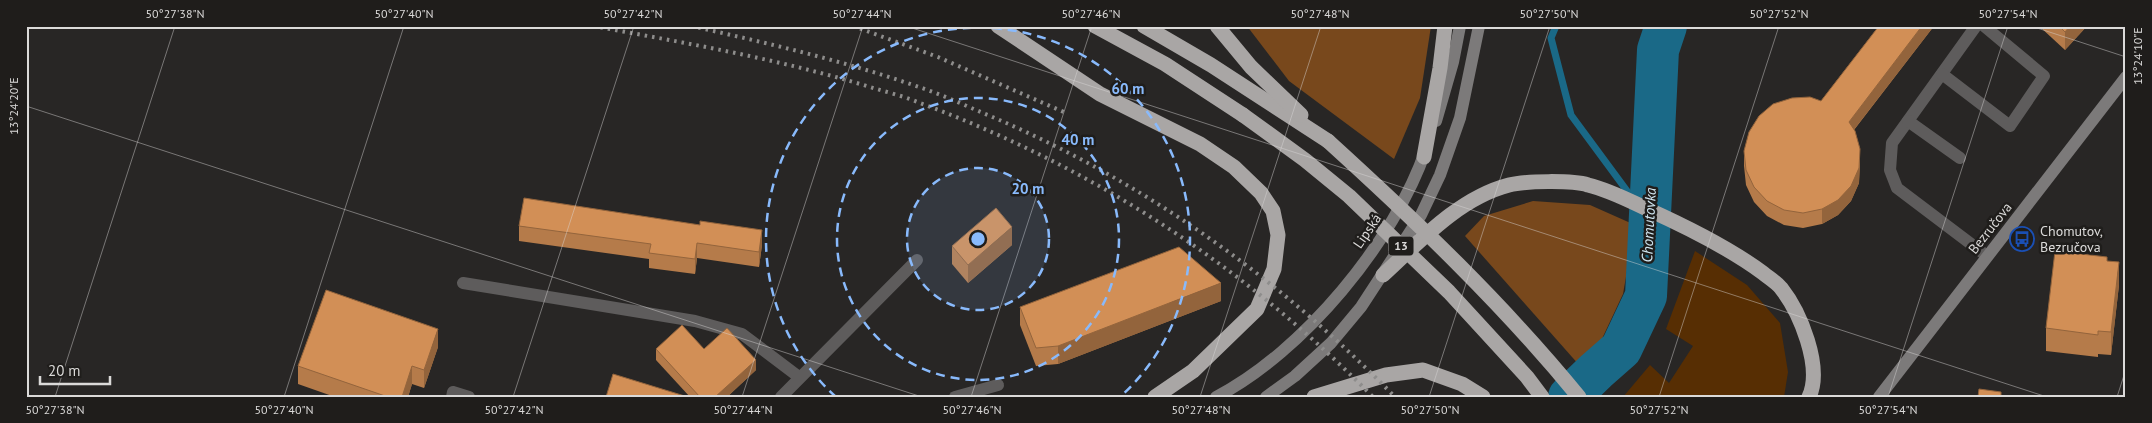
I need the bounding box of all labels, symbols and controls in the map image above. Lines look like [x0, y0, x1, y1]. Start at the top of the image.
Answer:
text: 50°27'38"N [145, 6, 205, 21]
text: 50°27'40"N [374, 6, 434, 21]
text: 50°27'42"N [603, 6, 663, 21]
text: 50°27'44"N [832, 6, 892, 21]
text: 50°27'46"N [1061, 6, 1121, 21]
text: 50°27'48"N [1290, 6, 1350, 21]
text: 50°27'50"N [1519, 6, 1579, 21]
text: 50°27'52"N [1749, 6, 1809, 21]
text: 50°27'54"N [1978, 6, 2038, 21]
text: 13°24'10"E [2130, 27, 2145, 85]
text: 13°24'20"E [6, 77, 21, 135]
text: 60 m [1112, 79, 1144, 98]
text: 40 m [1062, 130, 1094, 149]
text: 20 m [1012, 179, 1044, 198]
water label: Chomutovka [1637, 186, 1660, 263]
street label: Bezručova [1964, 198, 2016, 257]
street label: Lipská [1349, 210, 1385, 252]
place label: Chomutov, Bezručova [2040, 222, 2103, 256]
bus stop icon: Chomutov, Bezručova [2009, 226, 2035, 252]
centre of rings [969, 230, 987, 248]
road number: 13 [1388, 237, 1414, 256]
scale bar [40, 353, 110, 385]
text: 20 m [48, 361, 81, 380]
text: 50°27'38"N [25, 402, 85, 417]
text: 50°27'40"N [254, 402, 314, 417]
text: 50°27'42"N [484, 402, 544, 417]
text: 50°27'44"N [713, 402, 773, 417]
text: 50°27'46"N [942, 402, 1002, 417]
text: 50°27'48"N [1171, 402, 1231, 417]
text: 50°27'50"N [1400, 402, 1460, 417]
text: 50°27'52"N [1629, 402, 1689, 417]
text: 50°27'54"N [1858, 402, 1918, 417]

